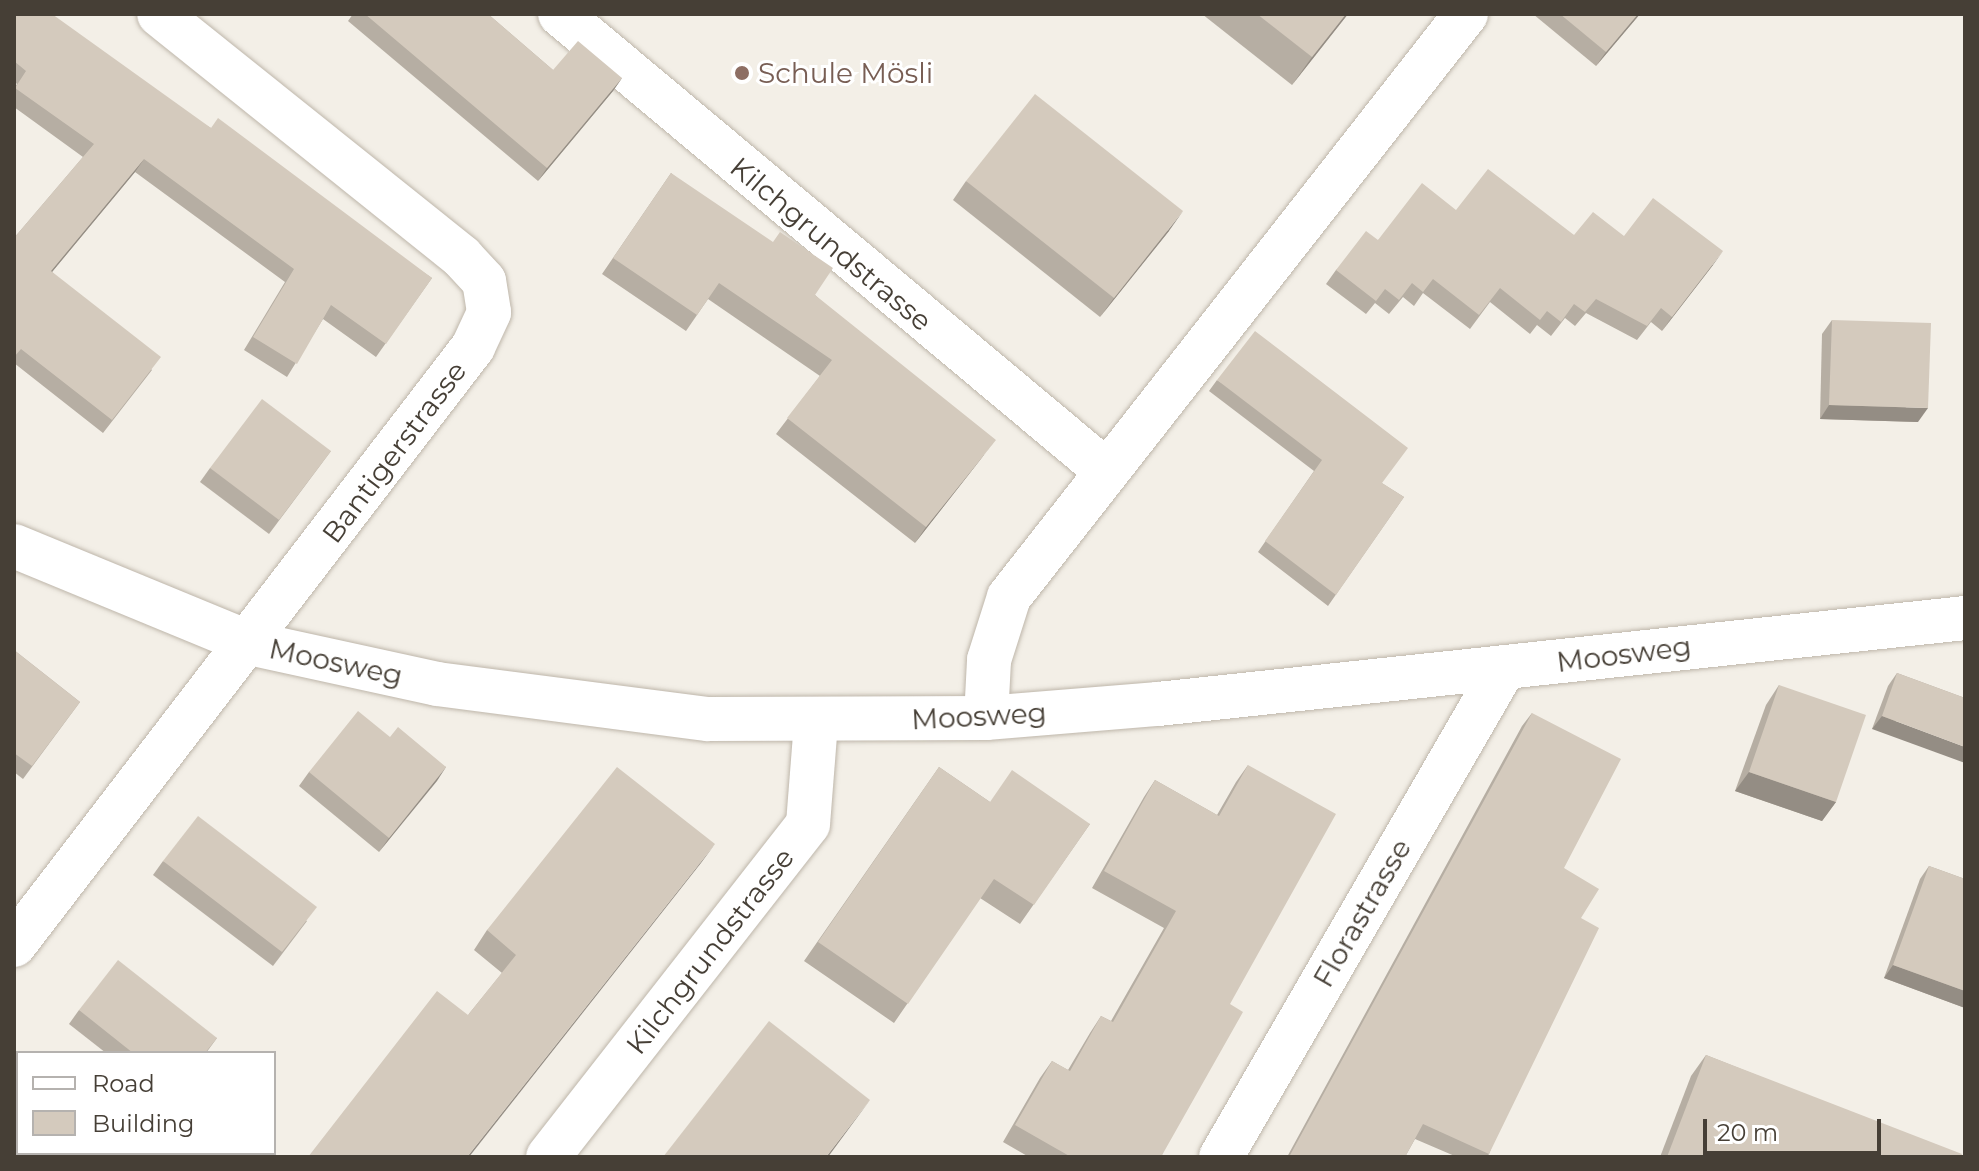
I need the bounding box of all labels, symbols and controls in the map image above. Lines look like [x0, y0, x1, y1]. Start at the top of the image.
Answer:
place label: Schule Mösli [758, 56, 933, 90]
marker: Schule Mösli [733, 64, 751, 82]
street label: Kilchgrundstrasse [724, 150, 938, 338]
street label: Bantigerstrasse [315, 355, 473, 549]
street label: Moosweg [1555, 629, 1693, 679]
street label: Moosweg [266, 631, 406, 693]
street label: Moosweg [910, 696, 1048, 736]
street label: Florastrasse [1306, 833, 1418, 993]
street label: Kilchgrundstrasse [619, 841, 801, 1061]
legend [16, 1051, 276, 1155]
text: Road [92, 1069, 155, 1098]
scale bar [1707, 1103, 1885, 1153]
text: Building [92, 1109, 195, 1138]
text: 20 m [1717, 1118, 1778, 1147]

